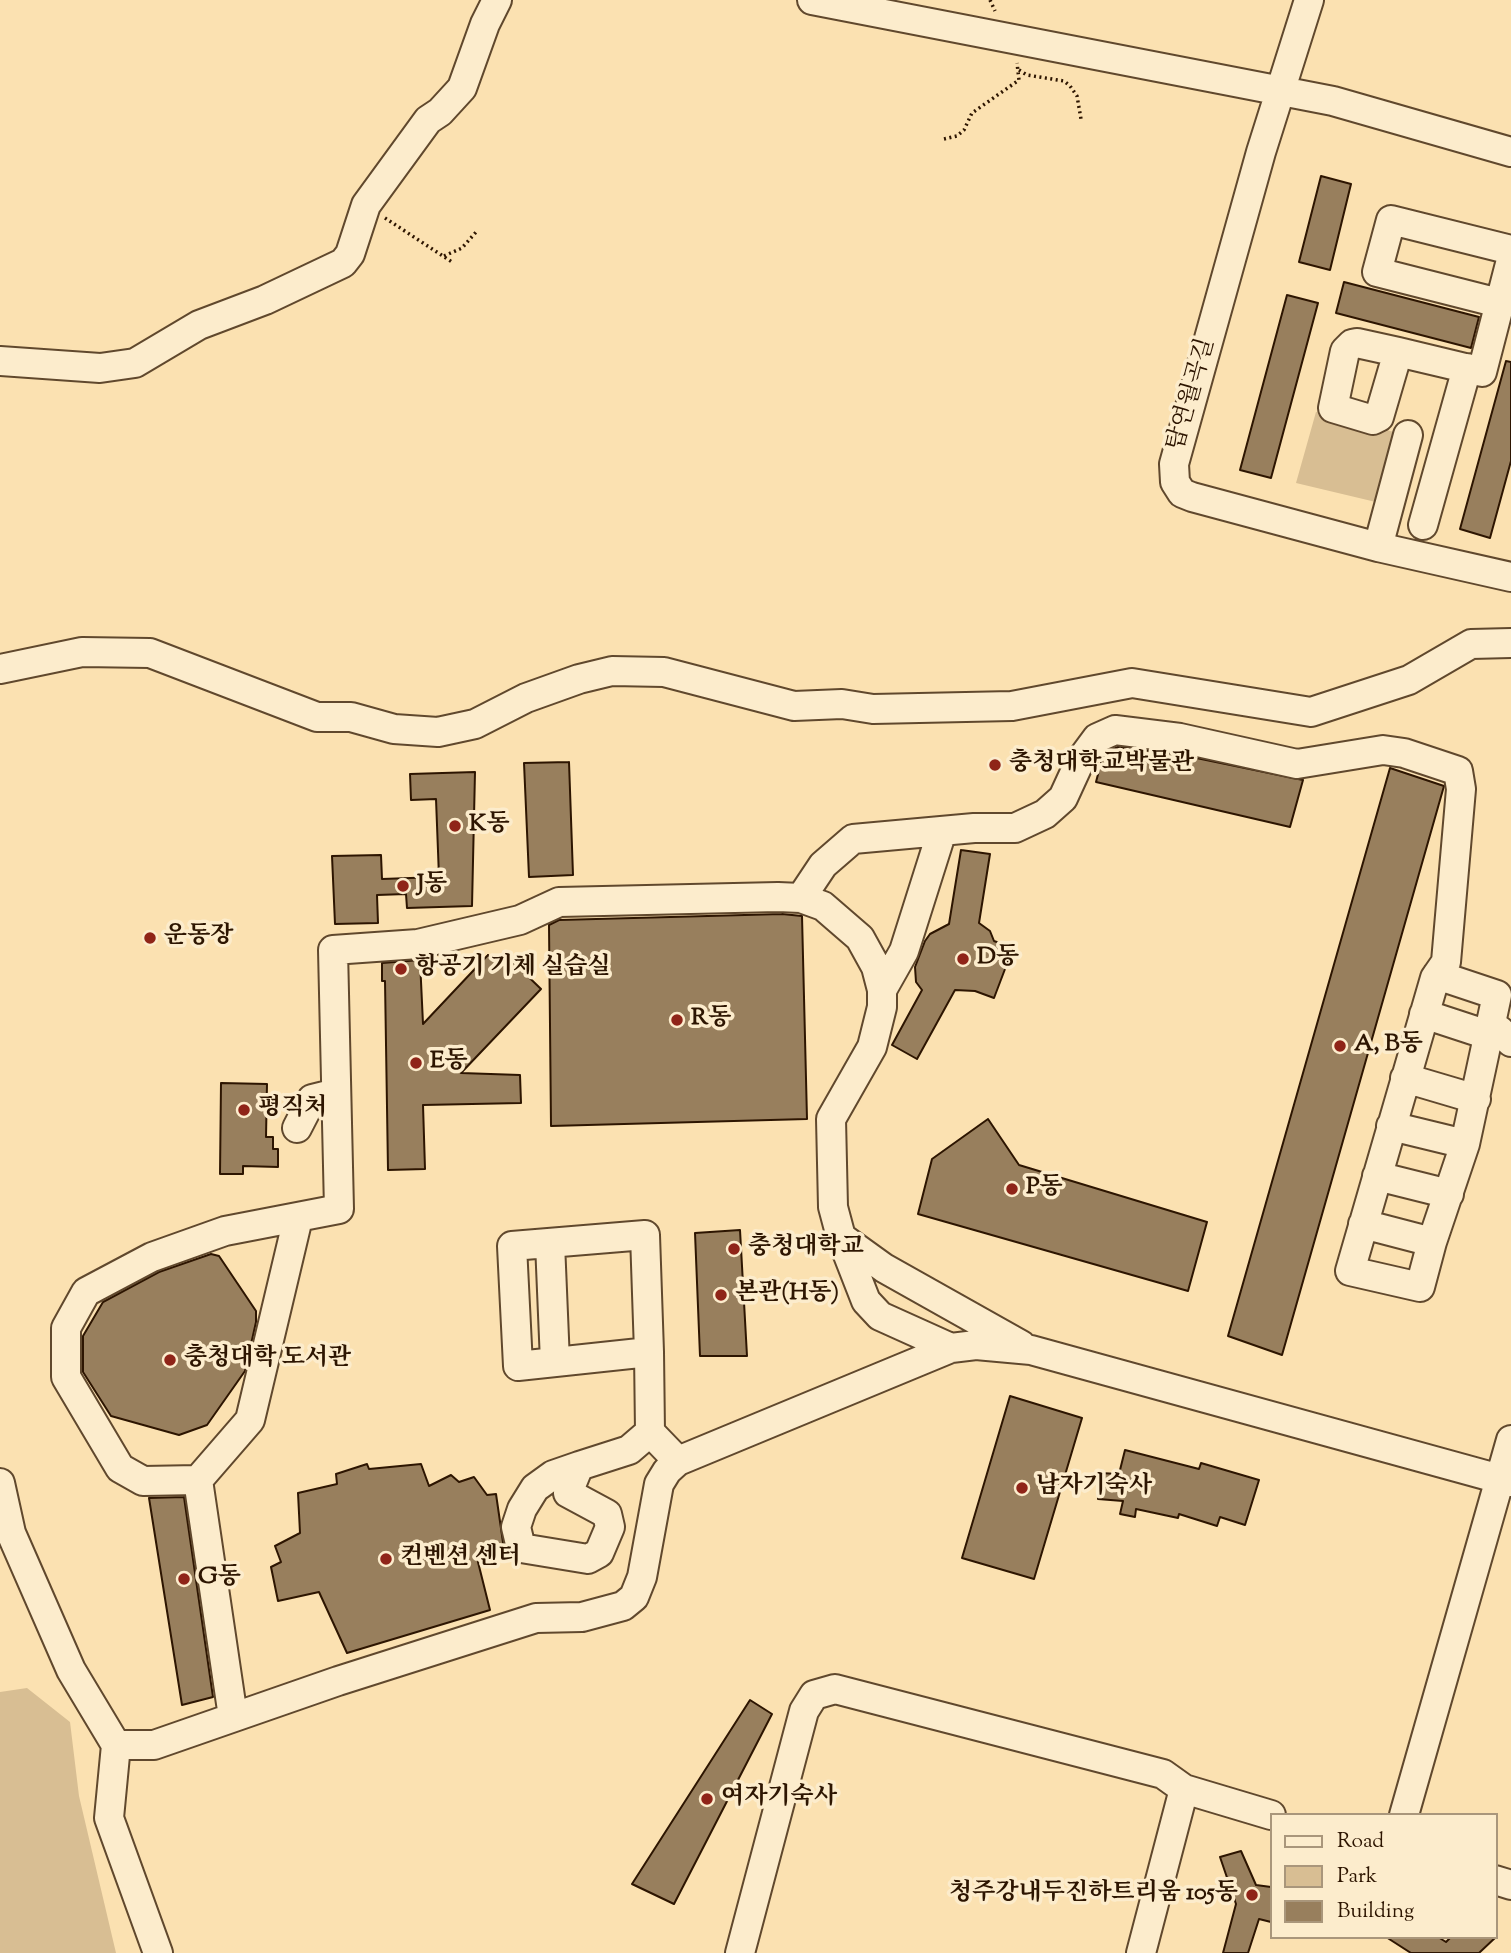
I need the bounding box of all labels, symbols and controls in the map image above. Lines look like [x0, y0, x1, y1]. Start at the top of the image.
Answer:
street label: 탑연월곡길 [1163, 335, 1223, 455]
place label: 충청대학교박물관 [1009, 751, 1194, 779]
marker: 충청대학교박물관 [987, 757, 1003, 773]
place label: K동 [469, 812, 510, 840]
marker: K동 [447, 818, 463, 834]
place label: J동 [417, 872, 447, 900]
marker: J동 [395, 878, 411, 894]
place label: 운동장 [164, 924, 234, 952]
marker: 운동장 [142, 930, 158, 946]
place label: D동 [977, 945, 1019, 973]
marker: D동 [955, 951, 971, 967]
place label: 항공기 기체 실습실 [415, 955, 611, 983]
marker: 항공기 기체 실습실 [393, 961, 409, 977]
place label: R동 [691, 1006, 731, 1034]
marker: R동 [669, 1012, 685, 1028]
place label: A, B동 [1354, 1032, 1423, 1060]
marker: A, B동 [1332, 1038, 1348, 1054]
place label: E동 [430, 1049, 468, 1077]
marker: E동 [408, 1055, 424, 1071]
place label: 평직처 [258, 1096, 328, 1124]
marker: 평직처 [236, 1102, 252, 1118]
place label: P동 [1026, 1175, 1063, 1203]
marker: P동 [1004, 1181, 1020, 1197]
place label: 충청대학교 [748, 1235, 864, 1263]
marker: 충청대학교 [726, 1241, 742, 1257]
place label: 본관(H동) [735, 1281, 839, 1309]
marker: 본관(H동) [713, 1287, 729, 1303]
place label: 충청대학 도서관 [184, 1346, 351, 1374]
marker: 충청대학 도서관 [162, 1352, 178, 1368]
place label: 남자기숙사 [1036, 1474, 1152, 1502]
marker: 남자기숙사 [1014, 1480, 1030, 1496]
place label: 컨벤션 센터 [400, 1545, 521, 1573]
marker: 컨벤션 센터 [378, 1551, 394, 1567]
place label: G동 [198, 1565, 241, 1593]
marker: G동 [176, 1571, 192, 1587]
place label: 여자기숙사 [721, 1785, 837, 1813]
marker: 여자기숙사 [699, 1791, 715, 1807]
legend [1270, 1813, 1497, 1939]
text: Road [1337, 1827, 1384, 1857]
text: Park [1337, 1862, 1377, 1892]
place label: 청주강내두진하트리움 105동 [949, 1881, 1238, 1909]
marker: 청주강내두진하트리움 105동 [1244, 1887, 1260, 1903]
text: Building [1337, 1897, 1414, 1927]

